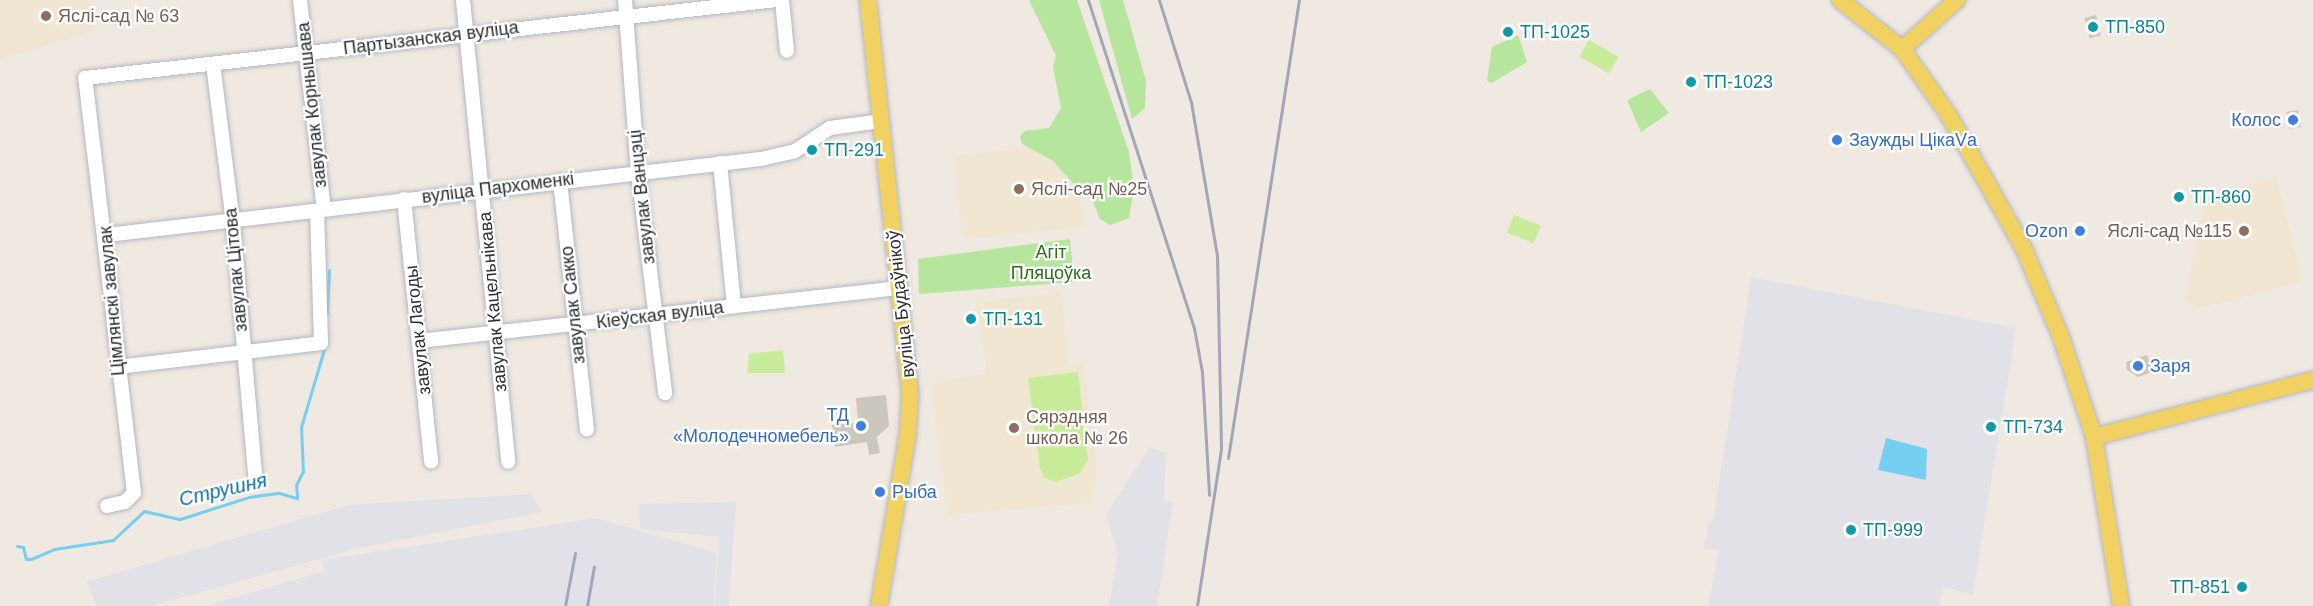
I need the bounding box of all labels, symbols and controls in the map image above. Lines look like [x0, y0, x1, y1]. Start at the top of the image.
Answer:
place label: Яслі-сад № 63 [58, 5, 179, 27]
marker: Яслі-сад № 63 [39, 9, 53, 23]
place label: ТП-850 [2105, 16, 2165, 38]
street label: Партызанская вуліца [342, 17, 520, 59]
marker: ТП-850 [2086, 20, 2100, 34]
street label: завулак Корнышава [293, 21, 331, 189]
place label: ТП-1025 [1520, 21, 1590, 43]
marker: ТП-1025 [1501, 25, 1515, 39]
place label: ТП-1023 [1703, 71, 1773, 93]
marker: ТП-1023 [1684, 75, 1698, 89]
place label: Колос [2231, 109, 2281, 131]
marker: Колос [2286, 113, 2300, 127]
street label: завулак Ванцэці [624, 129, 660, 265]
place label: Заужды ЦікаVа [1849, 129, 1977, 151]
marker: Заужды ЦікаVа [1830, 133, 1844, 147]
place label: ТП-291 [824, 139, 884, 161]
marker: ТП-291 [805, 143, 819, 157]
street label: вуліца Пархоменкі [421, 168, 575, 208]
place label: Яслі-сад №25 [1031, 178, 1147, 200]
marker: Яслі-сад №25 [1012, 182, 1026, 196]
place label: ТП-860 [2191, 186, 2251, 208]
marker: ТП-860 [2172, 190, 2186, 204]
street label: завулак Цітова [220, 207, 252, 333]
street label: завулак Кацельнікава [474, 211, 512, 393]
place label: Ozon [2025, 220, 2068, 242]
place label: Яслі-сад №115 [2107, 220, 2232, 242]
marker: Ozon [2073, 224, 2087, 238]
marker: Яслі-сад №115 [2237, 224, 2251, 238]
street label: Цімлянскі завулак [95, 225, 129, 377]
street label: вуліца Будаўнікоў [883, 229, 919, 379]
park label: Агіт Пляцоўка [1011, 242, 1091, 284]
street label: завулак Сакко [556, 245, 590, 365]
street label: завулак Лагоды [400, 264, 436, 396]
street label: Кіеўская вуліца [595, 296, 725, 334]
place label: ТП-131 [983, 308, 1043, 330]
marker: ТП-131 [964, 312, 978, 326]
place label: Заря [2150, 355, 2190, 377]
marker: Заря [2131, 359, 2145, 373]
place label: ТД «Молодечномебель» [673, 405, 849, 448]
place label: Сярэдняя школа № 26 [1026, 407, 1128, 450]
place label: ТП-734 [2003, 416, 2063, 438]
marker: ТД «Молодечномебель» [854, 419, 868, 433]
marker: ТП-734 [1984, 420, 1998, 434]
marker: Сярэдняя школа № 26 [1007, 421, 1021, 435]
water label: Струшня [177, 468, 269, 512]
place label: Рыба [892, 481, 937, 503]
marker: Рыба [873, 485, 887, 499]
place label: ТП-999 [1863, 519, 1923, 541]
marker: ТП-999 [1844, 523, 1858, 537]
place label: ТП-851 [2170, 576, 2230, 598]
marker: ТП-851 [2235, 580, 2249, 594]

